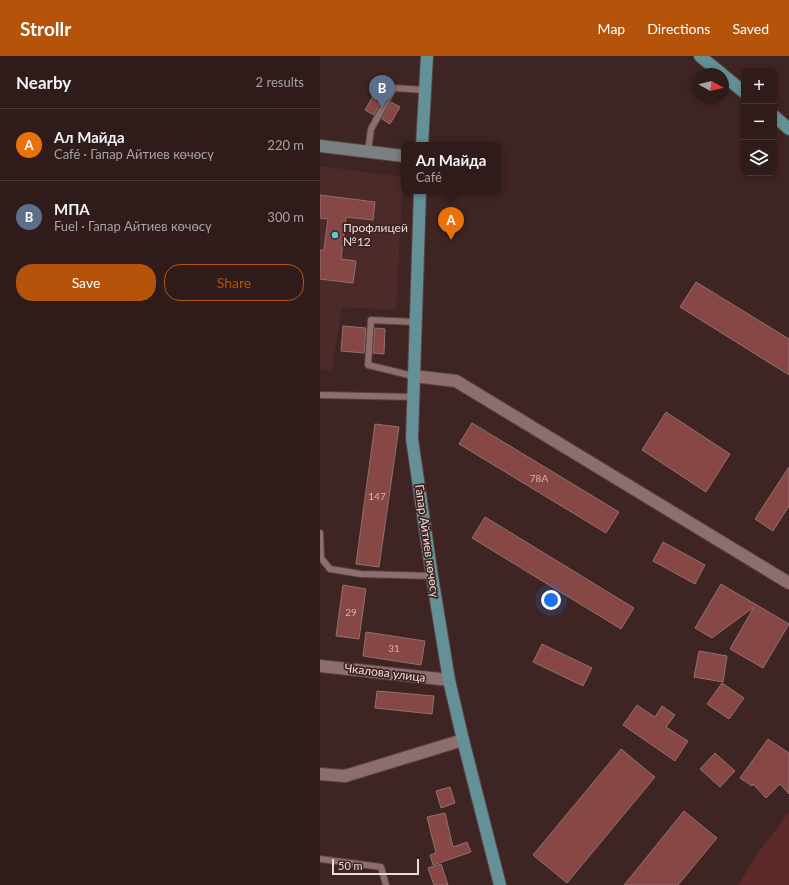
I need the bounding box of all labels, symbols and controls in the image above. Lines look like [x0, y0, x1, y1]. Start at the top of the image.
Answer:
text: Strollr [20, 17, 71, 40]
text: Map [598, 20, 625, 37]
text: Directions [647, 20, 710, 37]
text: Saved [732, 20, 769, 37]
north arrow [693, 68, 729, 104]
map controls [741, 68, 777, 176]
button: + [741, 68, 777, 104]
text: Nearby [16, 72, 71, 93]
text: 2 results [256, 74, 304, 90]
pin: B [369, 75, 395, 108]
button: − [741, 104, 777, 140]
text: Ал Майда [54, 128, 125, 146]
text: A [24, 137, 34, 153]
text: 220 m [267, 137, 304, 153]
button: layers [741, 140, 777, 176]
popup [401, 142, 501, 194]
text: Café · Гапар Айтиев көчөсү [54, 146, 214, 162]
text: Ал Майда [416, 151, 486, 169]
text: Café [416, 169, 442, 185]
text: МПА [54, 200, 90, 218]
pin: A [438, 207, 464, 240]
text: B [25, 209, 33, 225]
text: 300 m [267, 209, 304, 225]
text: Fuel · Гапар Айтиев көчөсү [54, 218, 212, 234]
place label: Профлицей №12 [343, 220, 408, 249]
marker: Профлицей №12 [330, 230, 340, 240]
button: Save [16, 264, 156, 301]
button: Share [164, 264, 304, 301]
house number: 78А [530, 472, 548, 484]
street label: Гапар Айтиев көчөсү [412, 483, 443, 599]
house number: 147 [368, 490, 386, 502]
your location [541, 590, 561, 610]
house number: 29 [345, 606, 357, 618]
house number: 31 [388, 642, 400, 654]
street label: Чкалова улица [344, 660, 427, 685]
scale bar [332, 857, 419, 876]
text: 50 m [338, 859, 363, 872]

